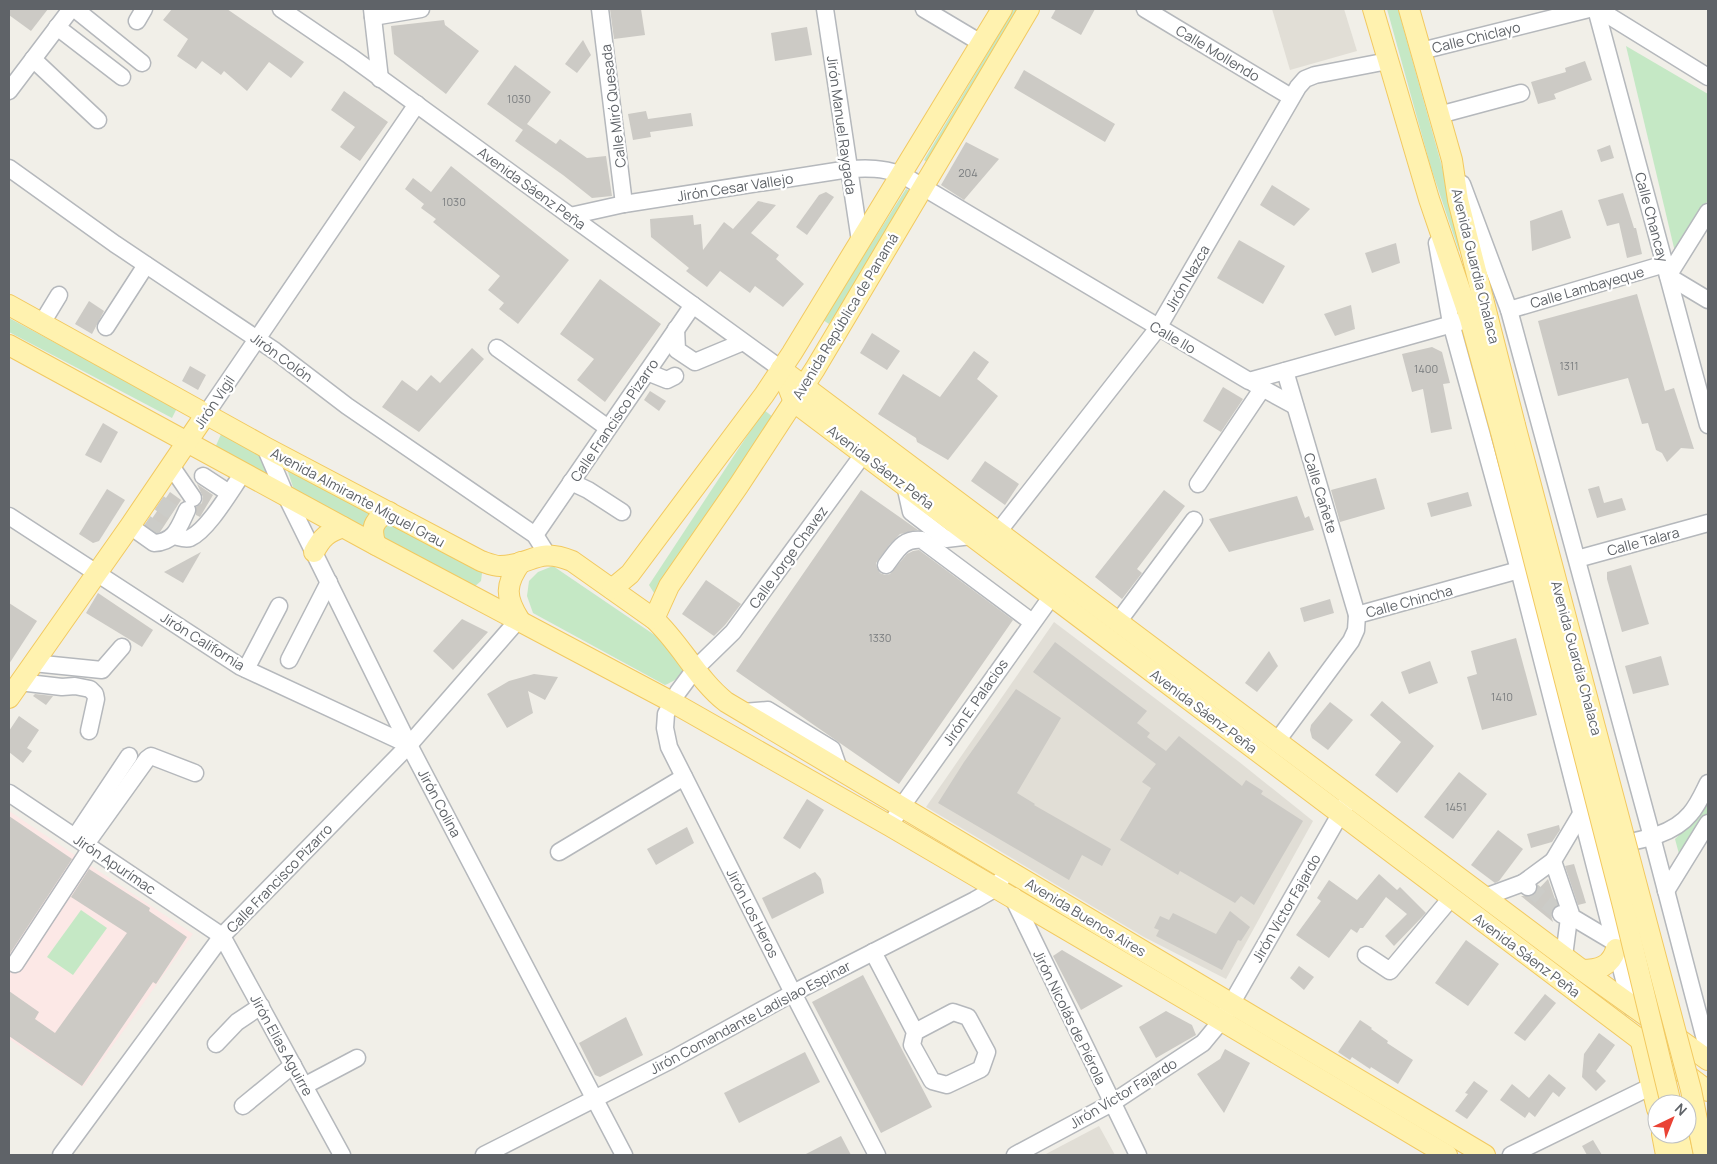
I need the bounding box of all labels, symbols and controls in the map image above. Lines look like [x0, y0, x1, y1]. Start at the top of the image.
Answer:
street label: Calle Chiclayo [1430, 17, 1522, 57]
street label: Calle Mollendo [1173, 20, 1263, 86]
street label: Calle Miró Quesada [596, 43, 630, 169]
street label: Jirón Manuel Raygada [823, 54, 861, 196]
house number: 1030 [507, 91, 531, 106]
street label: Avenida Sáenz Peña [474, 142, 590, 234]
house number: 204 [958, 165, 978, 180]
street label: Jirón Cesar Vallejo [676, 168, 794, 206]
street label: Calle Chancay [1631, 170, 1673, 265]
street label: Avenida Guardia Chalaca [1448, 186, 1504, 346]
house number: 1030 [442, 194, 466, 209]
street label: Avenida República de Panamá [788, 229, 902, 403]
street label: Jirón Nazca [1160, 241, 1214, 315]
street label: Calle Lambayeque [1528, 262, 1646, 312]
street label: Calle Ilo [1147, 316, 1199, 358]
street label: Jirón Colón [247, 328, 317, 386]
street label: Calle Francisco Pizarro [566, 355, 662, 485]
house number: 1311 [1560, 358, 1578, 373]
house number: 1400 [1414, 361, 1438, 376]
street label: Jirón Vigil [189, 372, 239, 432]
street label: Avenida Sáenz Peña [824, 421, 938, 513]
street label: Avenida Almirante Miguel Grau [268, 443, 448, 551]
street label: Calle Cañete [1300, 450, 1342, 536]
street label: Calle Jorge Chavez [744, 502, 832, 612]
street label: Calle Talara [1605, 522, 1681, 560]
street label: Avenida Guardia Chalaca [1547, 579, 1607, 737]
street label: Calle Chincha [1364, 580, 1454, 622]
street label: Jirón California [157, 608, 249, 674]
house number: 1330 [868, 630, 892, 645]
street label: Jirón E. Palacios [938, 655, 1012, 749]
street label: Avenida Sáenz Peña [1147, 665, 1261, 757]
house number: 1410 [1491, 689, 1513, 704]
street label: Jirón Colina [414, 765, 466, 841]
house number: 1451 [1445, 799, 1467, 814]
street label: Calle Francisco Pizarro [222, 819, 336, 937]
street label: Jirón Apurímac [70, 829, 160, 899]
street label: Jirón Victor Fajardo [1247, 850, 1325, 966]
street label: Jirón Los Heros [722, 865, 784, 961]
street label: Avenida Buenos Aires [1022, 873, 1150, 961]
street label: Avenida Sáenz Peña [1470, 909, 1584, 1001]
street label: Jirón Nicolás de Piérola [1029, 947, 1111, 1087]
street label: Jirón Comandante Ladislao Espinar [646, 956, 854, 1078]
street label: Jirón Elias Aguirre [246, 991, 318, 1099]
street label: Jirón Víctor Fajardo [1066, 1053, 1180, 1133]
north arrow [1647, 1094, 1697, 1144]
text: N [1671, 1099, 1691, 1120]

